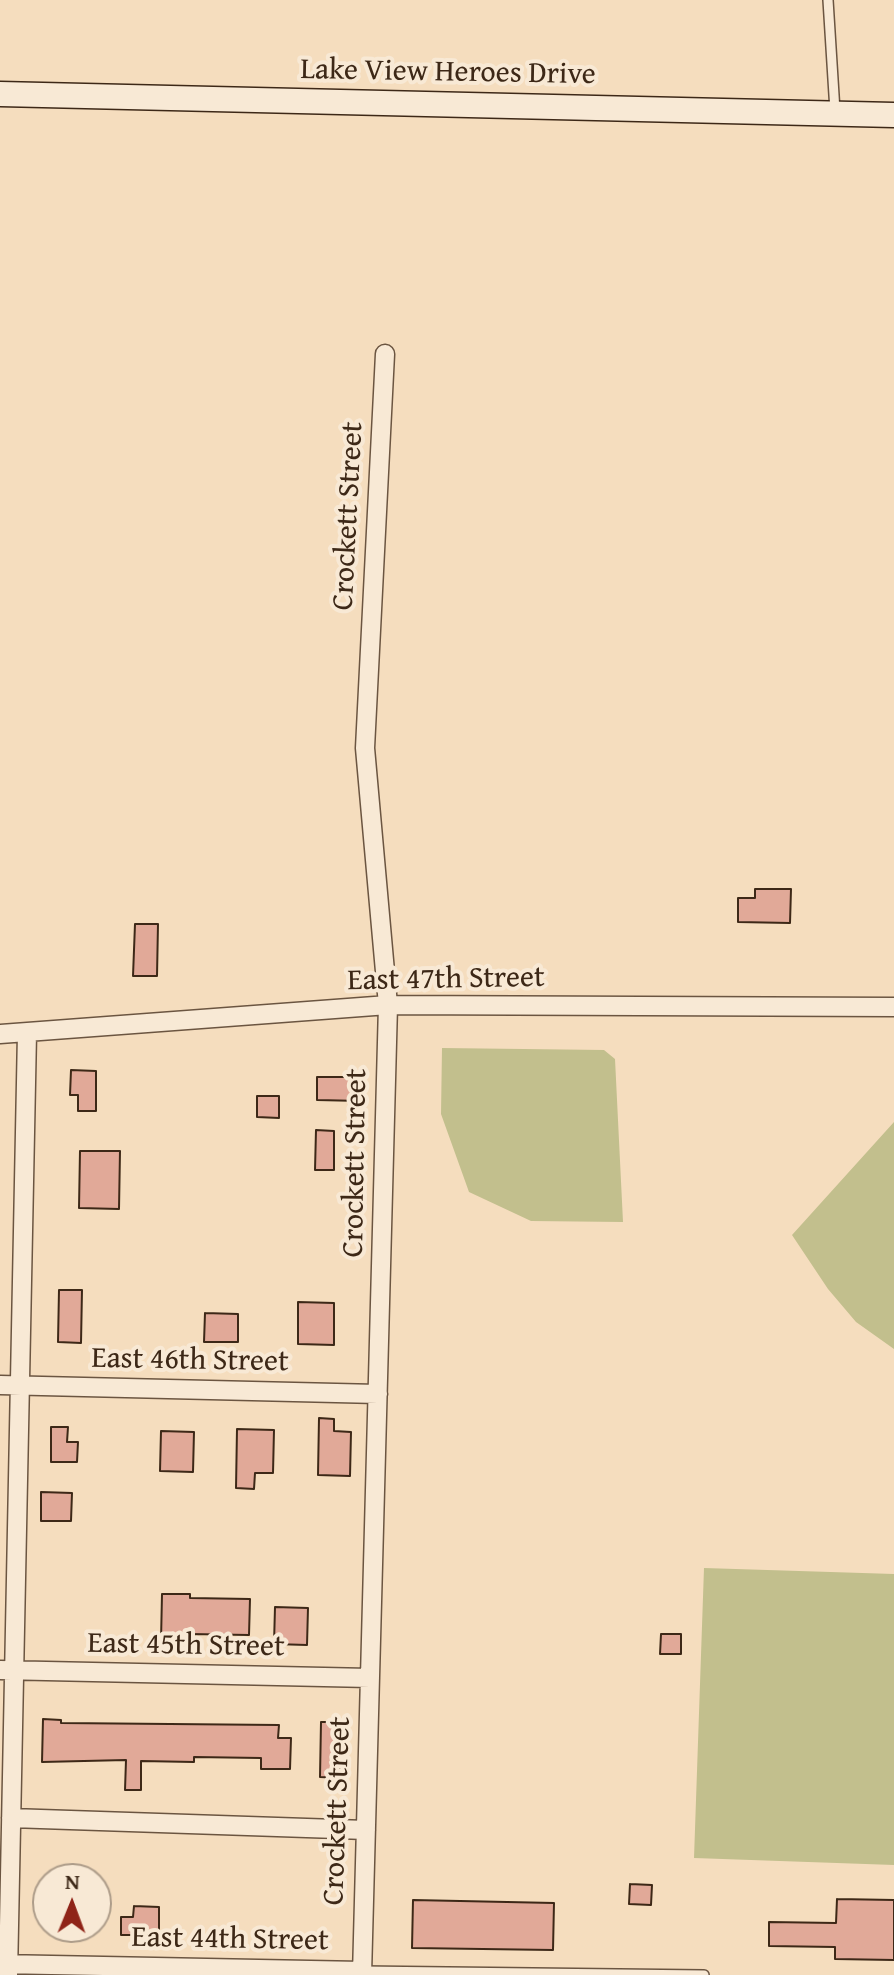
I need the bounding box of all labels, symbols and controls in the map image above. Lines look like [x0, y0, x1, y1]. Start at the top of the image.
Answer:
street label: Lake View Heroes Drive [300, 52, 596, 94]
street label: Crockett Street [326, 421, 372, 611]
street label: East 47th Street [347, 960, 545, 1000]
street label: Crockett Street [336, 1068, 376, 1258]
street label: East 46th Street [91, 1341, 289, 1381]
street label: East 45th Street [87, 1626, 285, 1666]
street label: Crockett Street [317, 1716, 359, 1906]
north arrow [32, 1863, 112, 1943]
text: N [65, 1865, 80, 1897]
street label: East 44th Street [131, 1920, 329, 1960]

